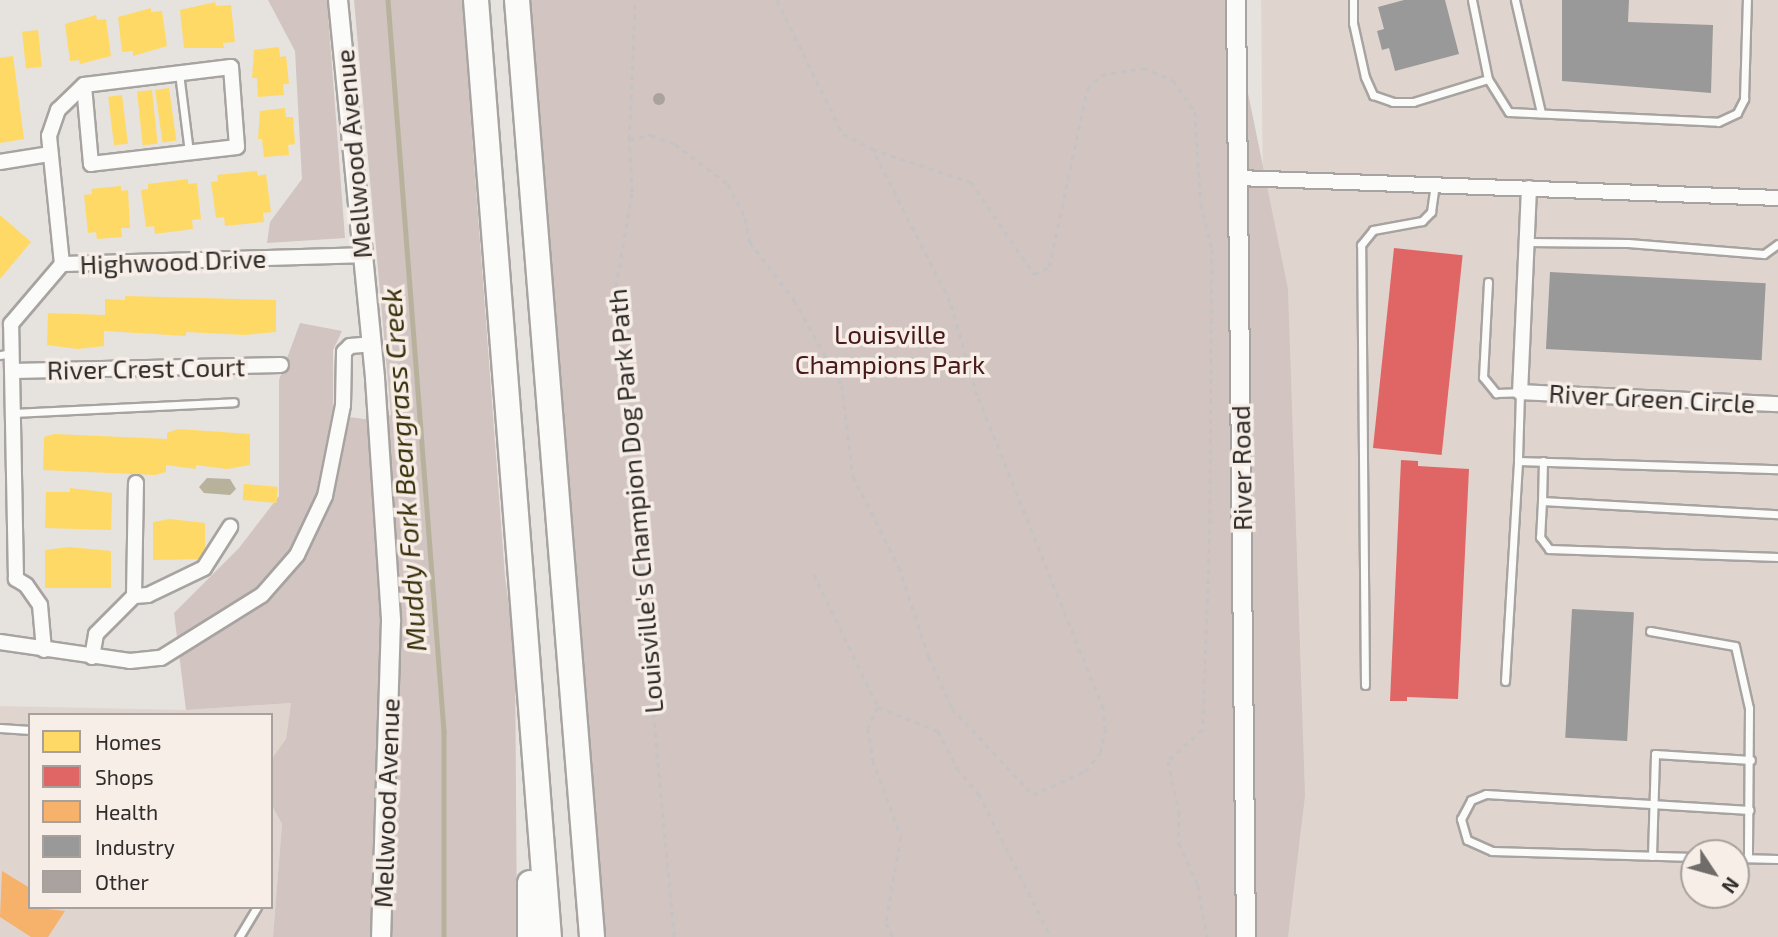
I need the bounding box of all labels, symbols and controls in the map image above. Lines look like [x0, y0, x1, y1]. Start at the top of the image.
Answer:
street label: Mellwood Avenue [328, 48, 378, 260]
street label: Highwood Drive [79, 242, 267, 280]
water label: Muddy Fork Beargrass Creek [374, 287, 432, 653]
street label: Louisville's Champion Dog Park Path [601, 287, 669, 715]
park label: Louisville Champions Park [795, 318, 985, 380]
street label: River Crest Court [46, 351, 246, 385]
street label: River Green Circle [1548, 377, 1756, 419]
street label: River Road [1224, 405, 1258, 531]
street label: Mellwood Avenue [367, 697, 405, 909]
legend [28, 713, 273, 909]
text: Homes [95, 729, 161, 754]
text: Shops [95, 764, 154, 789]
text: Health [95, 799, 158, 824]
text: Industry [95, 834, 175, 859]
north arrow [1680, 839, 1750, 909]
text: Other [95, 869, 149, 894]
text: N [1717, 873, 1744, 898]

